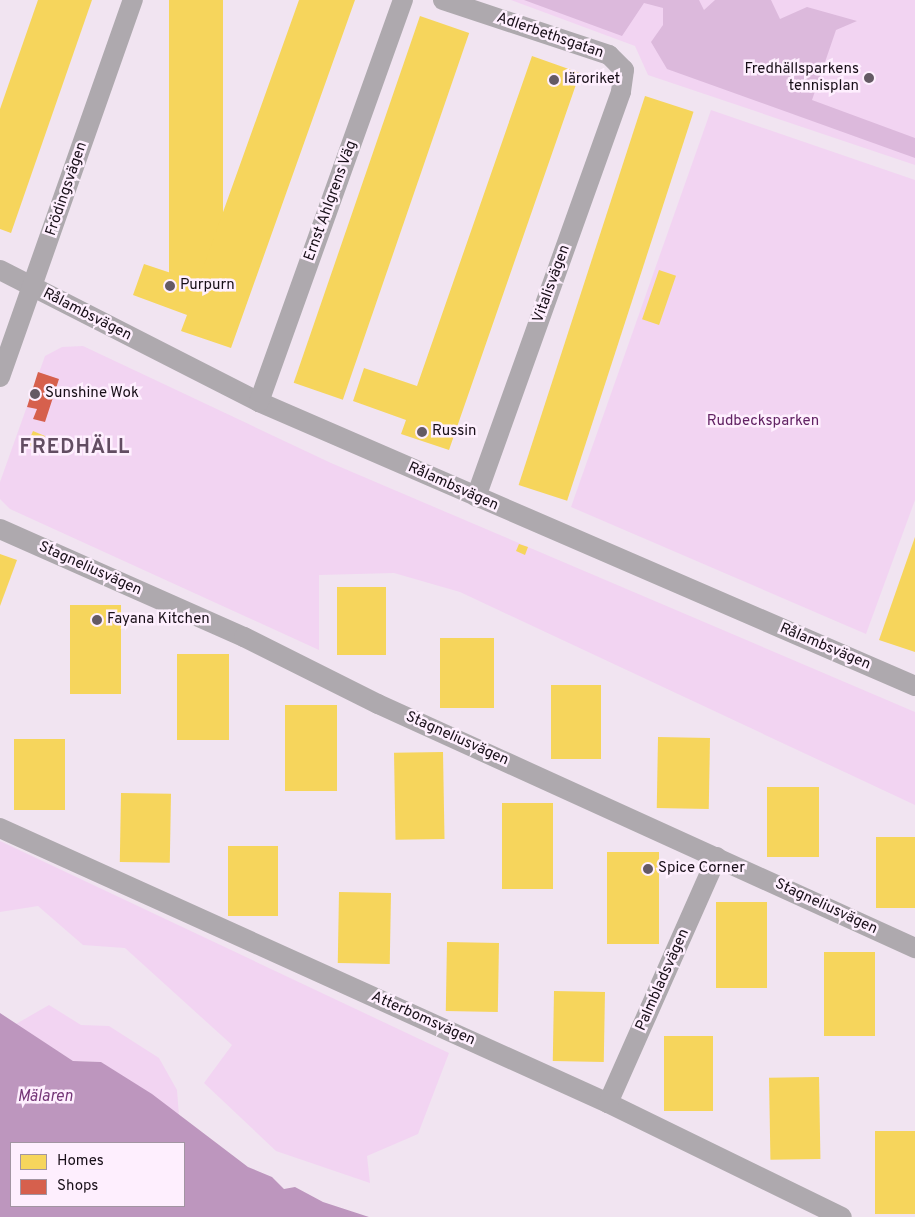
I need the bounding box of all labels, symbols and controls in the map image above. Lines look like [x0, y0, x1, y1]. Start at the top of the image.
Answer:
street label: Adlerbethsgatan [494, 9, 606, 63]
place label: Fredhällsparkens tennisplan [744, 60, 859, 95]
place label: läroriket [564, 71, 620, 89]
marker: Fredhällsparkens tennisplan [863, 72, 875, 84]
marker: läroriket [548, 74, 560, 86]
street label: Ernst Ahlgrens Väg [301, 138, 361, 264]
street label: Frödingsvägen [43, 140, 91, 238]
street label: Vitalisvägen [530, 242, 574, 326]
place label: Purpurn [180, 277, 235, 295]
marker: Purpurn [164, 280, 176, 292]
street label: Rålambsvägen [40, 285, 134, 345]
place label: Sunshine Wok [45, 385, 139, 403]
marker: Sunshine Wok [29, 388, 41, 400]
park label: Rudbecksparken [707, 413, 819, 431]
place label: Russin [432, 423, 477, 441]
marker: Russin [416, 426, 428, 438]
district label: FREDHÄLL [19, 436, 131, 460]
street label: Rålambsvägen [405, 459, 501, 515]
street label: Stagneliusvägen [36, 538, 144, 600]
place label: Fayana Kitchen [107, 611, 210, 629]
marker: Fayana Kitchen [91, 614, 103, 626]
street label: Rålambsvägen [777, 620, 873, 674]
street label: Stagneliusvägen [403, 708, 511, 770]
place label: Spice Corner [658, 860, 745, 878]
marker: Spice Corner [642, 863, 654, 875]
street label: Stagneliusvägen [772, 875, 880, 939]
street label: Palmbladsvägen [632, 926, 694, 1034]
street label: Atterbomsvägen [368, 988, 478, 1050]
water label: Mälaren [17, 1087, 73, 1107]
legend [10, 1142, 185, 1207]
text: Homes [57, 1152, 104, 1171]
text: Shops [57, 1177, 98, 1196]

